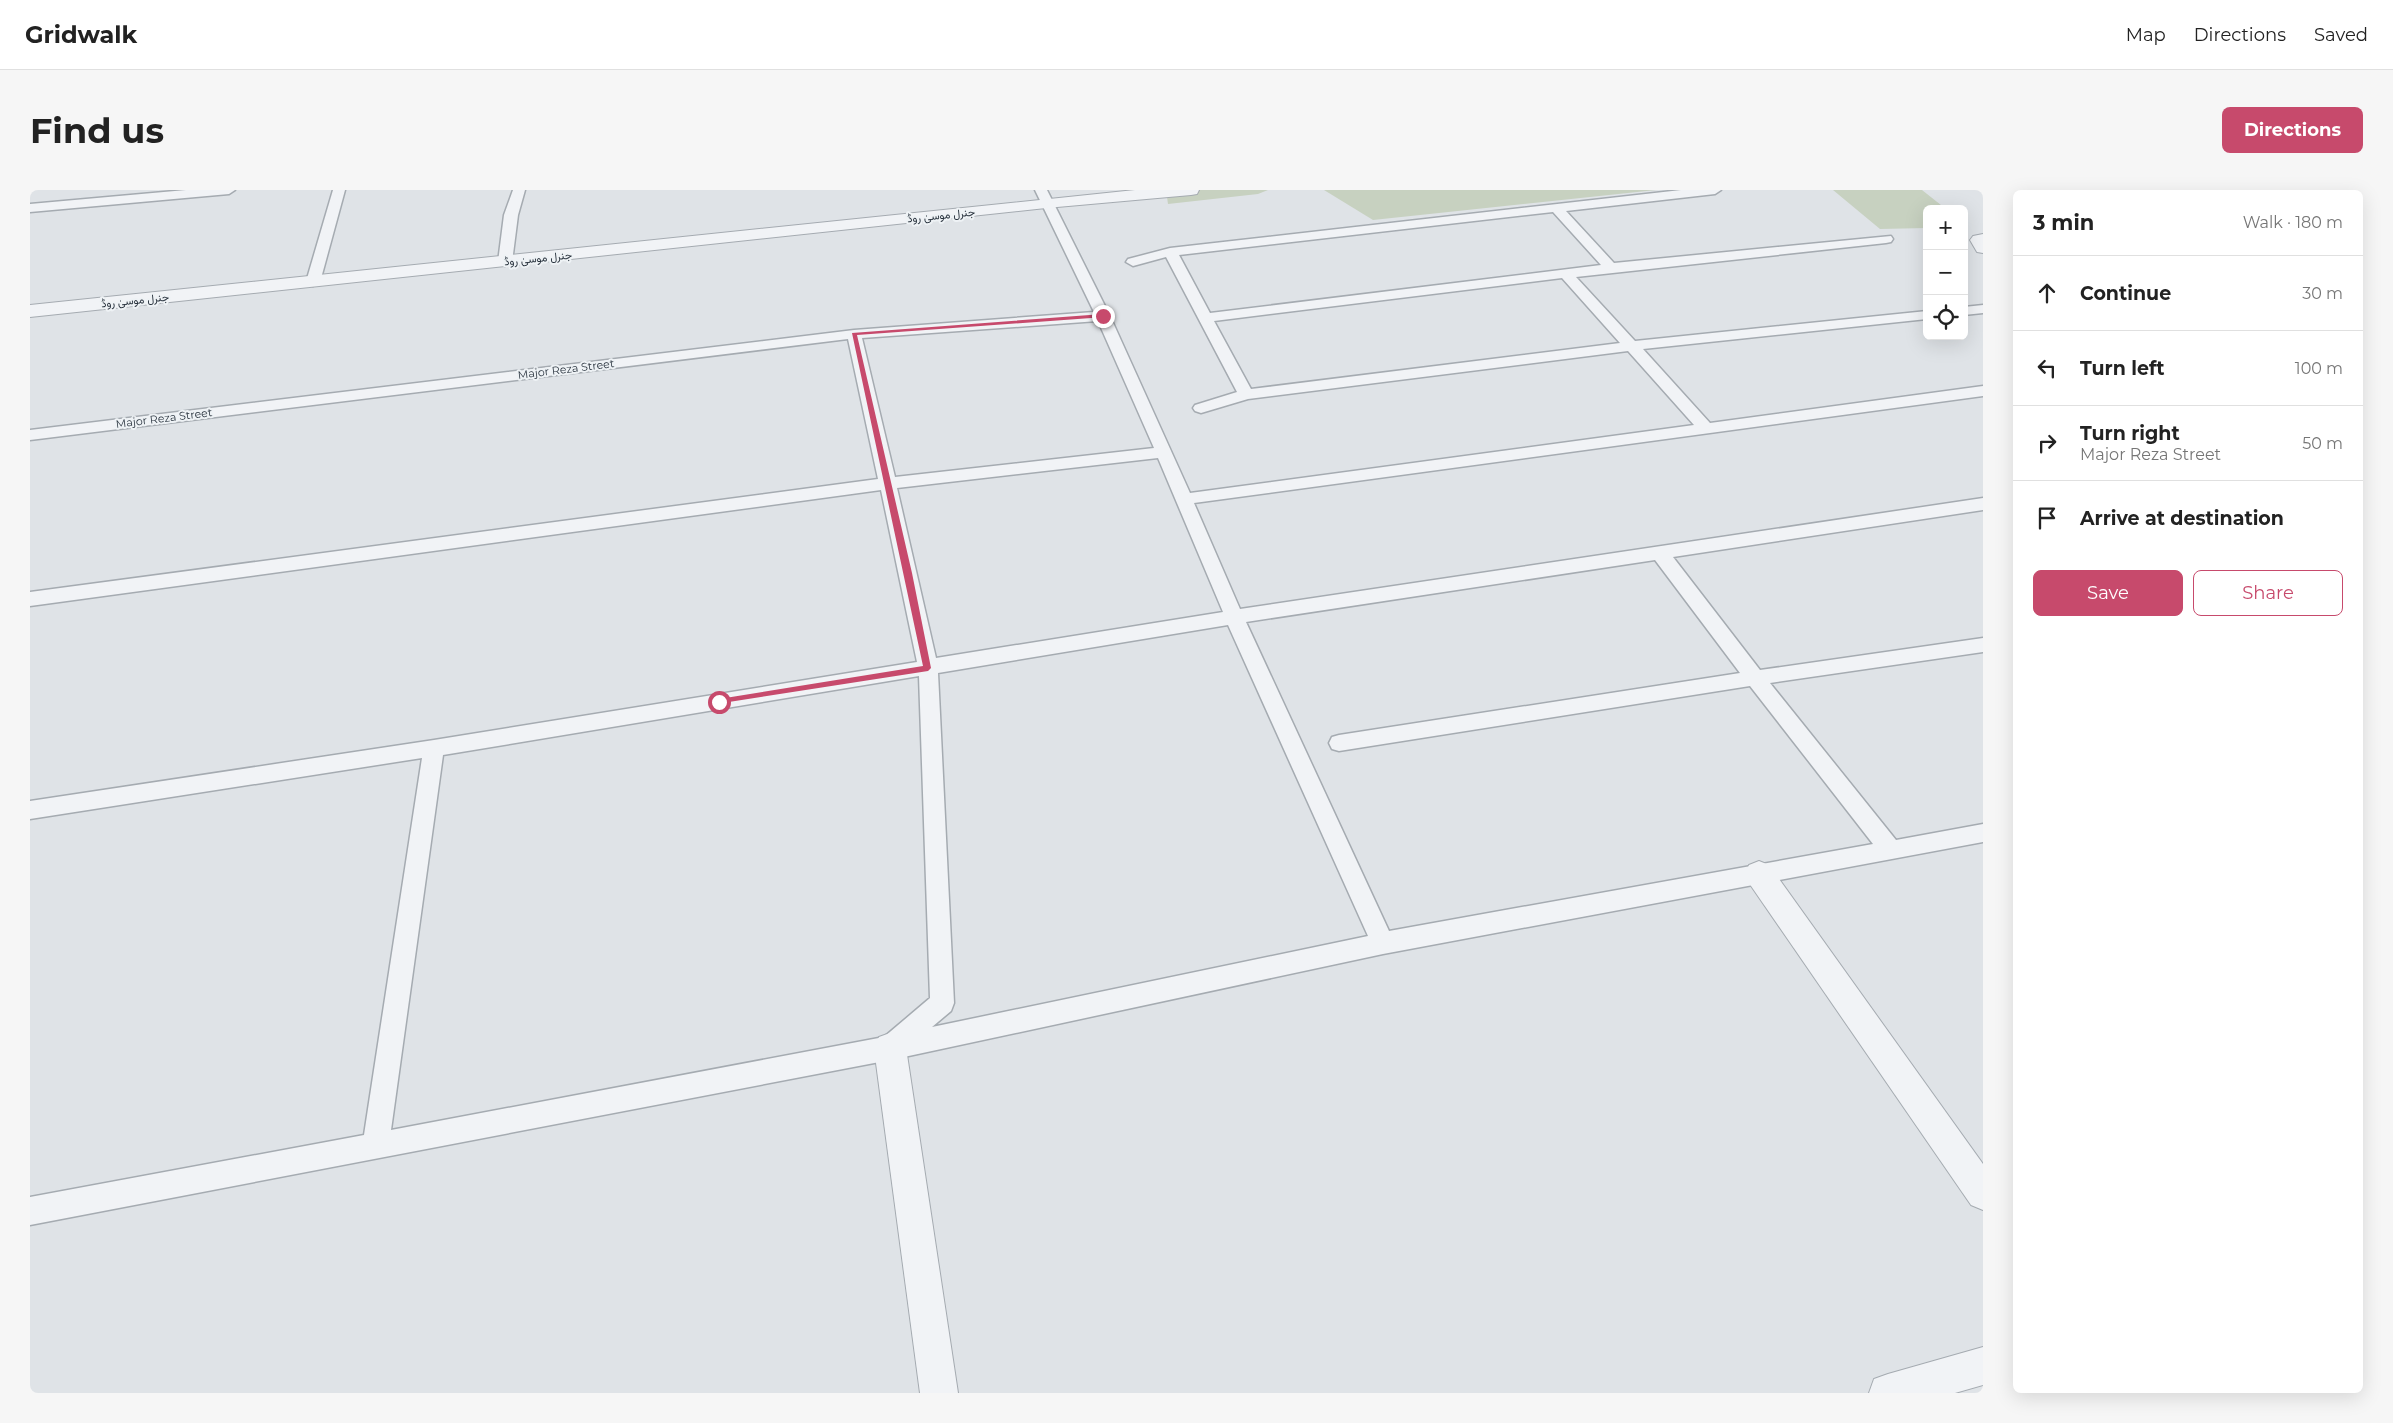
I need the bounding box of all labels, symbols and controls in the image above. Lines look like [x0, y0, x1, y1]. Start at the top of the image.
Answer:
text: Gridwalk [25, 20, 137, 49]
text: Map [2126, 24, 2166, 46]
text: Directions [2194, 24, 2286, 46]
text: Saved [2314, 24, 2368, 46]
button: Directions [2222, 107, 2363, 153]
text: Find us [30, 109, 164, 152]
street label: جنرل موسیٰ روڈ [906, 204, 976, 226]
map controls [1923, 205, 1968, 340]
button: + [1923, 205, 1968, 250]
text: 3 min [2033, 210, 2094, 235]
text: Walk · 180 m [2243, 213, 2343, 232]
street label: جنرل موسیٰ روڈ [503, 247, 573, 269]
button: − [1923, 250, 1968, 295]
icon: ahead [2033, 279, 2061, 307]
text: Continue [2080, 282, 2171, 305]
text: 30 m [2302, 284, 2343, 303]
street label: جنرل موسیٰ روڈ [100, 289, 170, 311]
button: locate [1923, 295, 1968, 340]
route end [1092, 305, 1115, 328]
icon: left [2033, 354, 2061, 382]
street label: Major Reza Street [517, 356, 616, 382]
text: Turn left [2080, 357, 2165, 380]
text: 100 m [2295, 359, 2343, 378]
street label: Major Reza Street [115, 405, 214, 431]
text: Turn right [2080, 422, 2180, 445]
icon: right [2033, 429, 2061, 457]
text: 50 m [2302, 434, 2343, 453]
text: Major Reza Street [2080, 445, 2221, 464]
icon: arrive [2033, 504, 2061, 532]
text: Arrive at destination [2080, 507, 2284, 530]
button: Save [2033, 570, 2183, 616]
button: Share [2193, 570, 2343, 616]
route start [708, 691, 731, 714]

